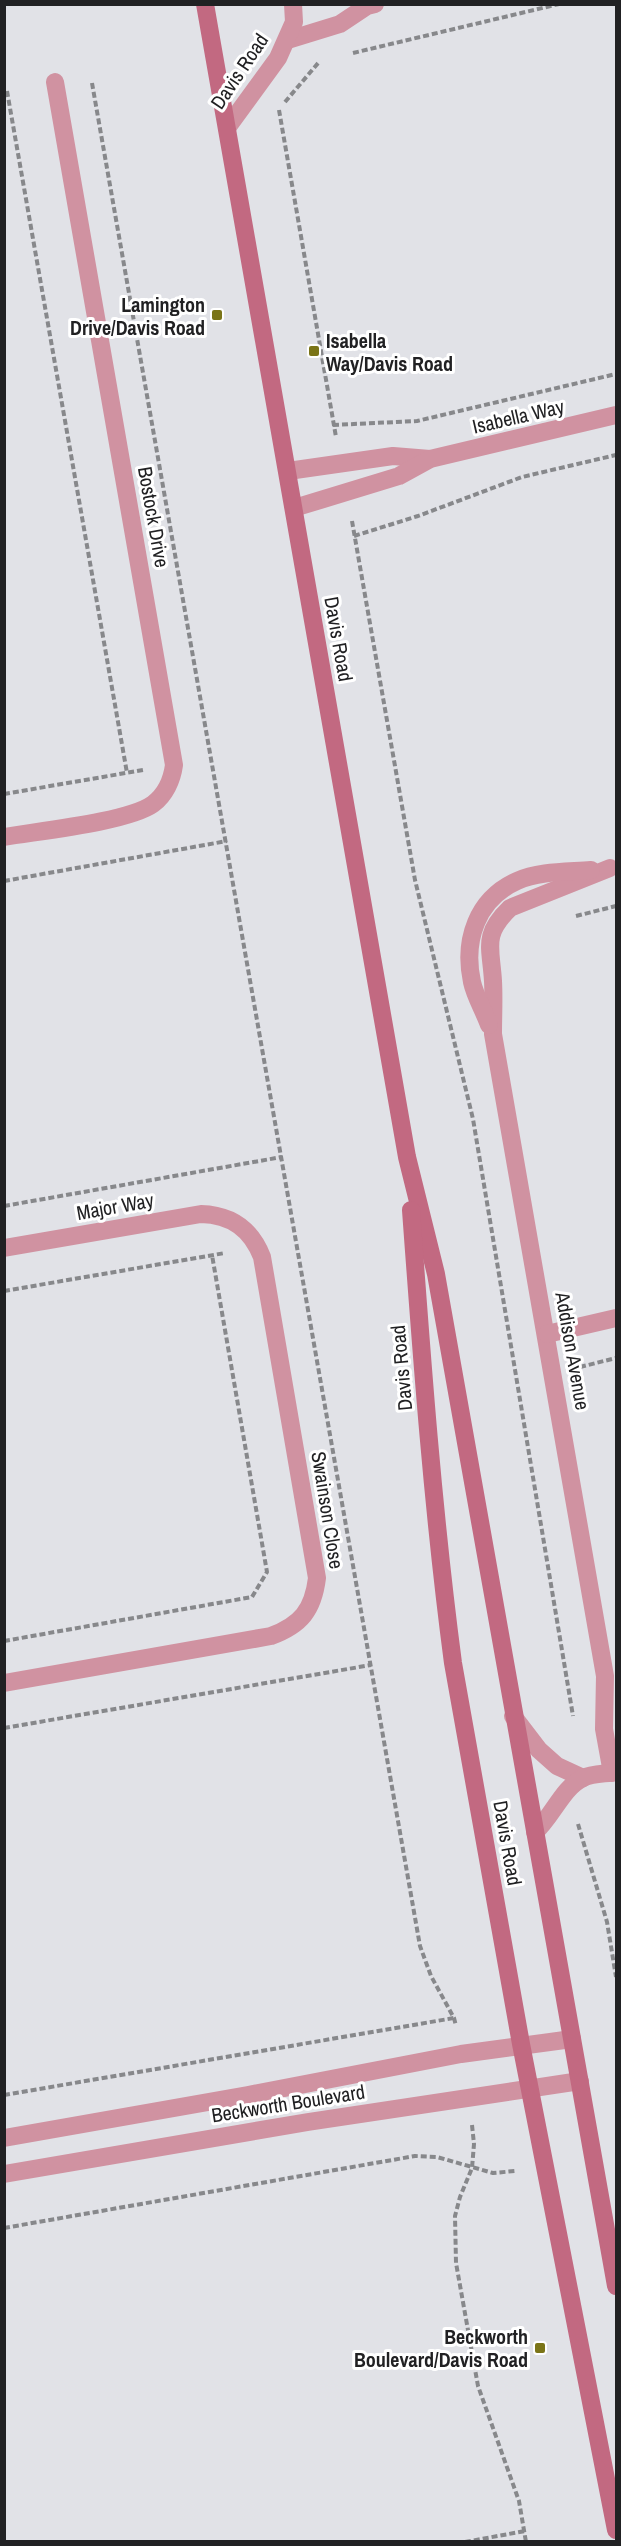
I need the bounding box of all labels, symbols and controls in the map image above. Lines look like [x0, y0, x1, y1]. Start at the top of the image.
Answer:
street label: Davis Road [204, 28, 274, 114]
place label: Lamington Drive/Davis Road [70, 291, 205, 341]
marker: Lamington Drive/Davis Road [210, 308, 224, 322]
place label: Isabella Way/Davis Road [326, 327, 453, 377]
marker: Isabella Way/Davis Road [307, 344, 321, 358]
street label: Isabella Way [470, 392, 567, 440]
street label: Bostock Drive [132, 464, 176, 570]
street label: Davis Road [318, 594, 360, 684]
street label: Major Way [74, 1186, 156, 1226]
street label: Addison Avenue [549, 1289, 597, 1412]
street label: Davis Road [384, 1324, 418, 1412]
street label: Swainson Close [305, 1449, 351, 1571]
street label: Davis Road [487, 1798, 529, 1888]
street label: Beckworth Boulevard [209, 2078, 367, 2128]
place label: Beckworth Boulevard/Davis Road [354, 2323, 528, 2373]
marker: Beckworth Boulevard/Davis Road [533, 2341, 547, 2355]

